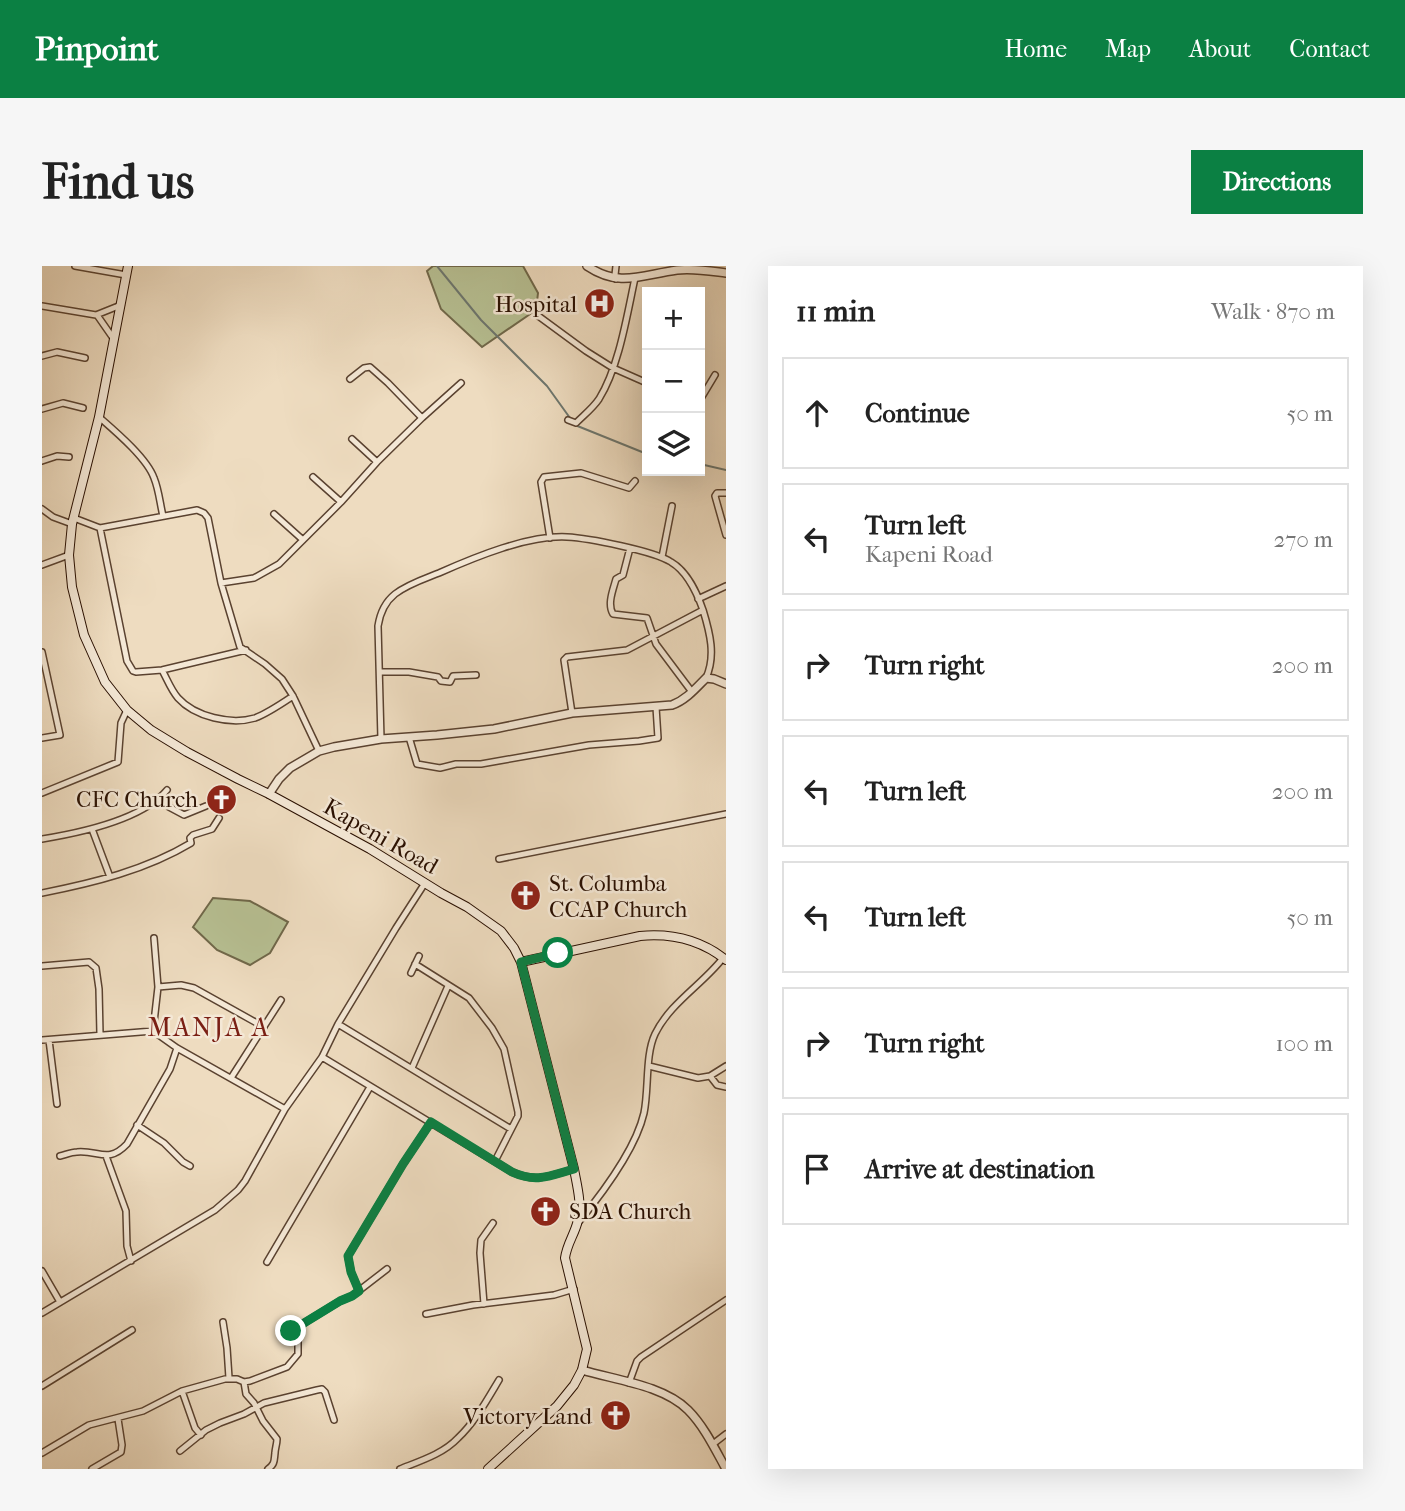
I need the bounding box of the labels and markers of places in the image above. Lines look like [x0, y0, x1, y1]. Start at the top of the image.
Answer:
hospital icon: Hospital [583, 287, 617, 321]
place label: Hospital [495, 291, 578, 318]
church icon: CFC Church [204, 782, 238, 816]
place label: CFC Church [76, 786, 198, 813]
place label: St. Columba CCAP Church [549, 870, 688, 923]
church icon: St. Columba CCAP Church [509, 879, 543, 913]
church icon: SDA Church [529, 1194, 563, 1228]
place label: SDA Church [569, 1198, 692, 1225]
church icon: Victory Land [598, 1399, 632, 1433]
place label: Victory Land [462, 1403, 592, 1430]

